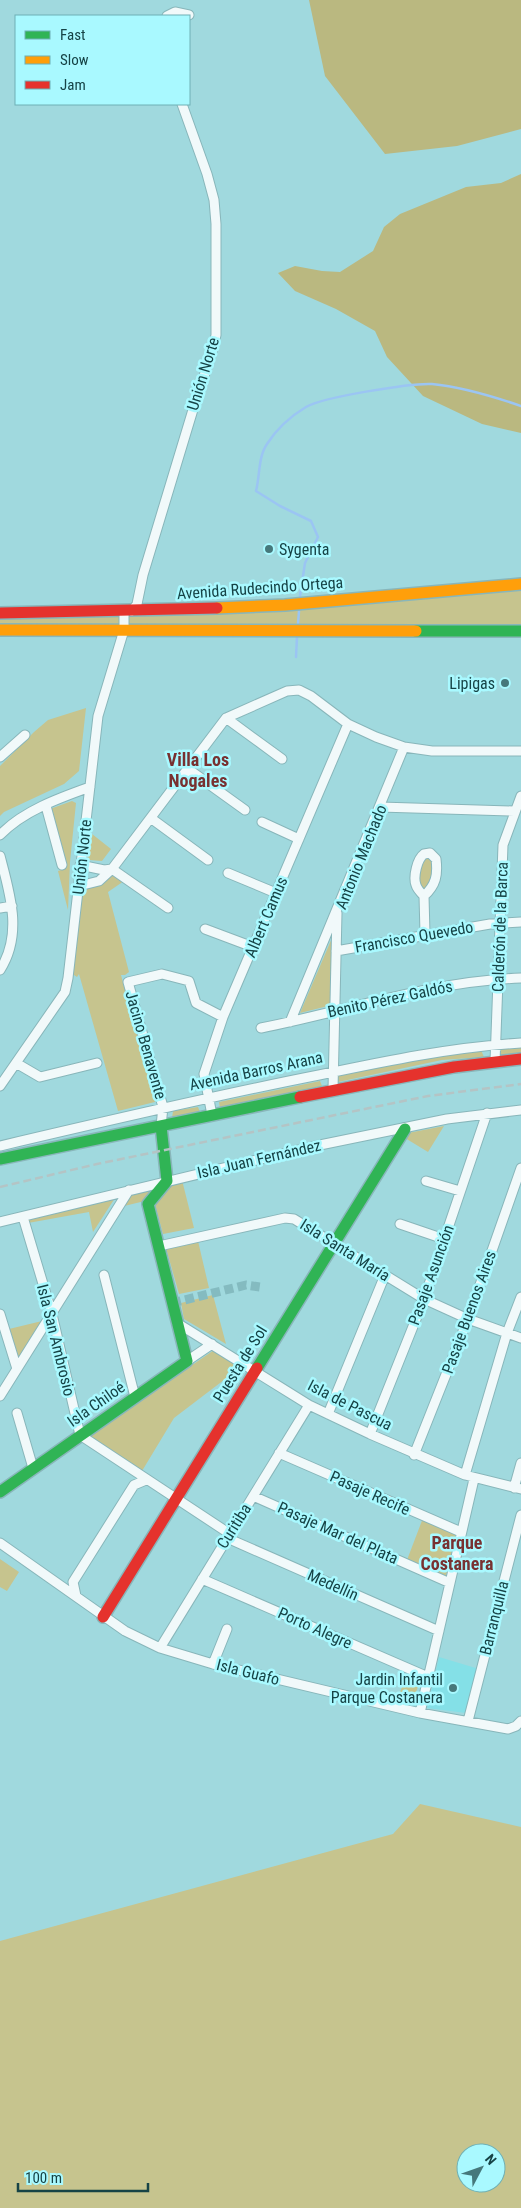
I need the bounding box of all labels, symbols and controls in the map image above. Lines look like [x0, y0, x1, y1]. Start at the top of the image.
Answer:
legend [15, 15, 190, 105]
text: Fast [60, 26, 85, 44]
text: Slow [60, 51, 89, 69]
text: Jam [60, 76, 86, 94]
street label: Unión Norte [183, 335, 223, 413]
place label: Sygenta [279, 540, 329, 559]
marker: Sygenta [263, 543, 275, 555]
street label: Avenida Rudecindo Ortega [176, 573, 344, 603]
place label: Lipigas [449, 674, 495, 693]
marker: Lipigas [499, 677, 511, 689]
district label: Villa Los Nogales [167, 749, 229, 791]
street label: Antonio Machado [331, 802, 391, 912]
street label: Unión Norte [69, 819, 95, 895]
street label: Calderón de la Barca [488, 862, 512, 992]
street label: Albert Camus [240, 874, 292, 960]
street label: Francisco Quevedo [353, 917, 475, 957]
street label: Benito Pérez Galdós [326, 976, 454, 1022]
street label: Jacino Benavente [121, 989, 171, 1101]
street label: Avenida Barros Arana [188, 1048, 324, 1094]
street label: Isla Juan Fernández [195, 1136, 323, 1182]
street label: Isla Santa María [297, 1215, 393, 1285]
street label: Pasaje Asunción [404, 1222, 458, 1328]
street label: Pasaje Buenos Aires [438, 1248, 500, 1376]
street label: Isla San Ambrosio [33, 1282, 79, 1398]
street label: Puesta de Sol [209, 1322, 271, 1406]
street label: Isla de Pascua [305, 1376, 395, 1434]
street label: Isla Chiloé [64, 1377, 128, 1431]
street label: Pasaje Recife [327, 1467, 413, 1519]
street label: Pasaje Mar del Plata [275, 1498, 401, 1568]
street label: Curitiba [213, 1500, 255, 1552]
district label: Parque Costanera [420, 1532, 494, 1574]
street label: Medellín [305, 1565, 361, 1605]
street label: Barranquilla [476, 1579, 512, 1657]
street label: Porto Alegre [275, 1603, 355, 1653]
street label: Isla Guafo [215, 1655, 281, 1689]
place label: Jardin Infantil Parque Costanera [331, 1670, 443, 1707]
marker: Jardin Infantil Parque Costanera [447, 1682, 459, 1694]
north arrow [456, 2143, 506, 2193]
text: N [482, 2151, 500, 2168]
scale bar [18, 2160, 148, 2192]
text: 100 m [25, 2169, 62, 2187]

